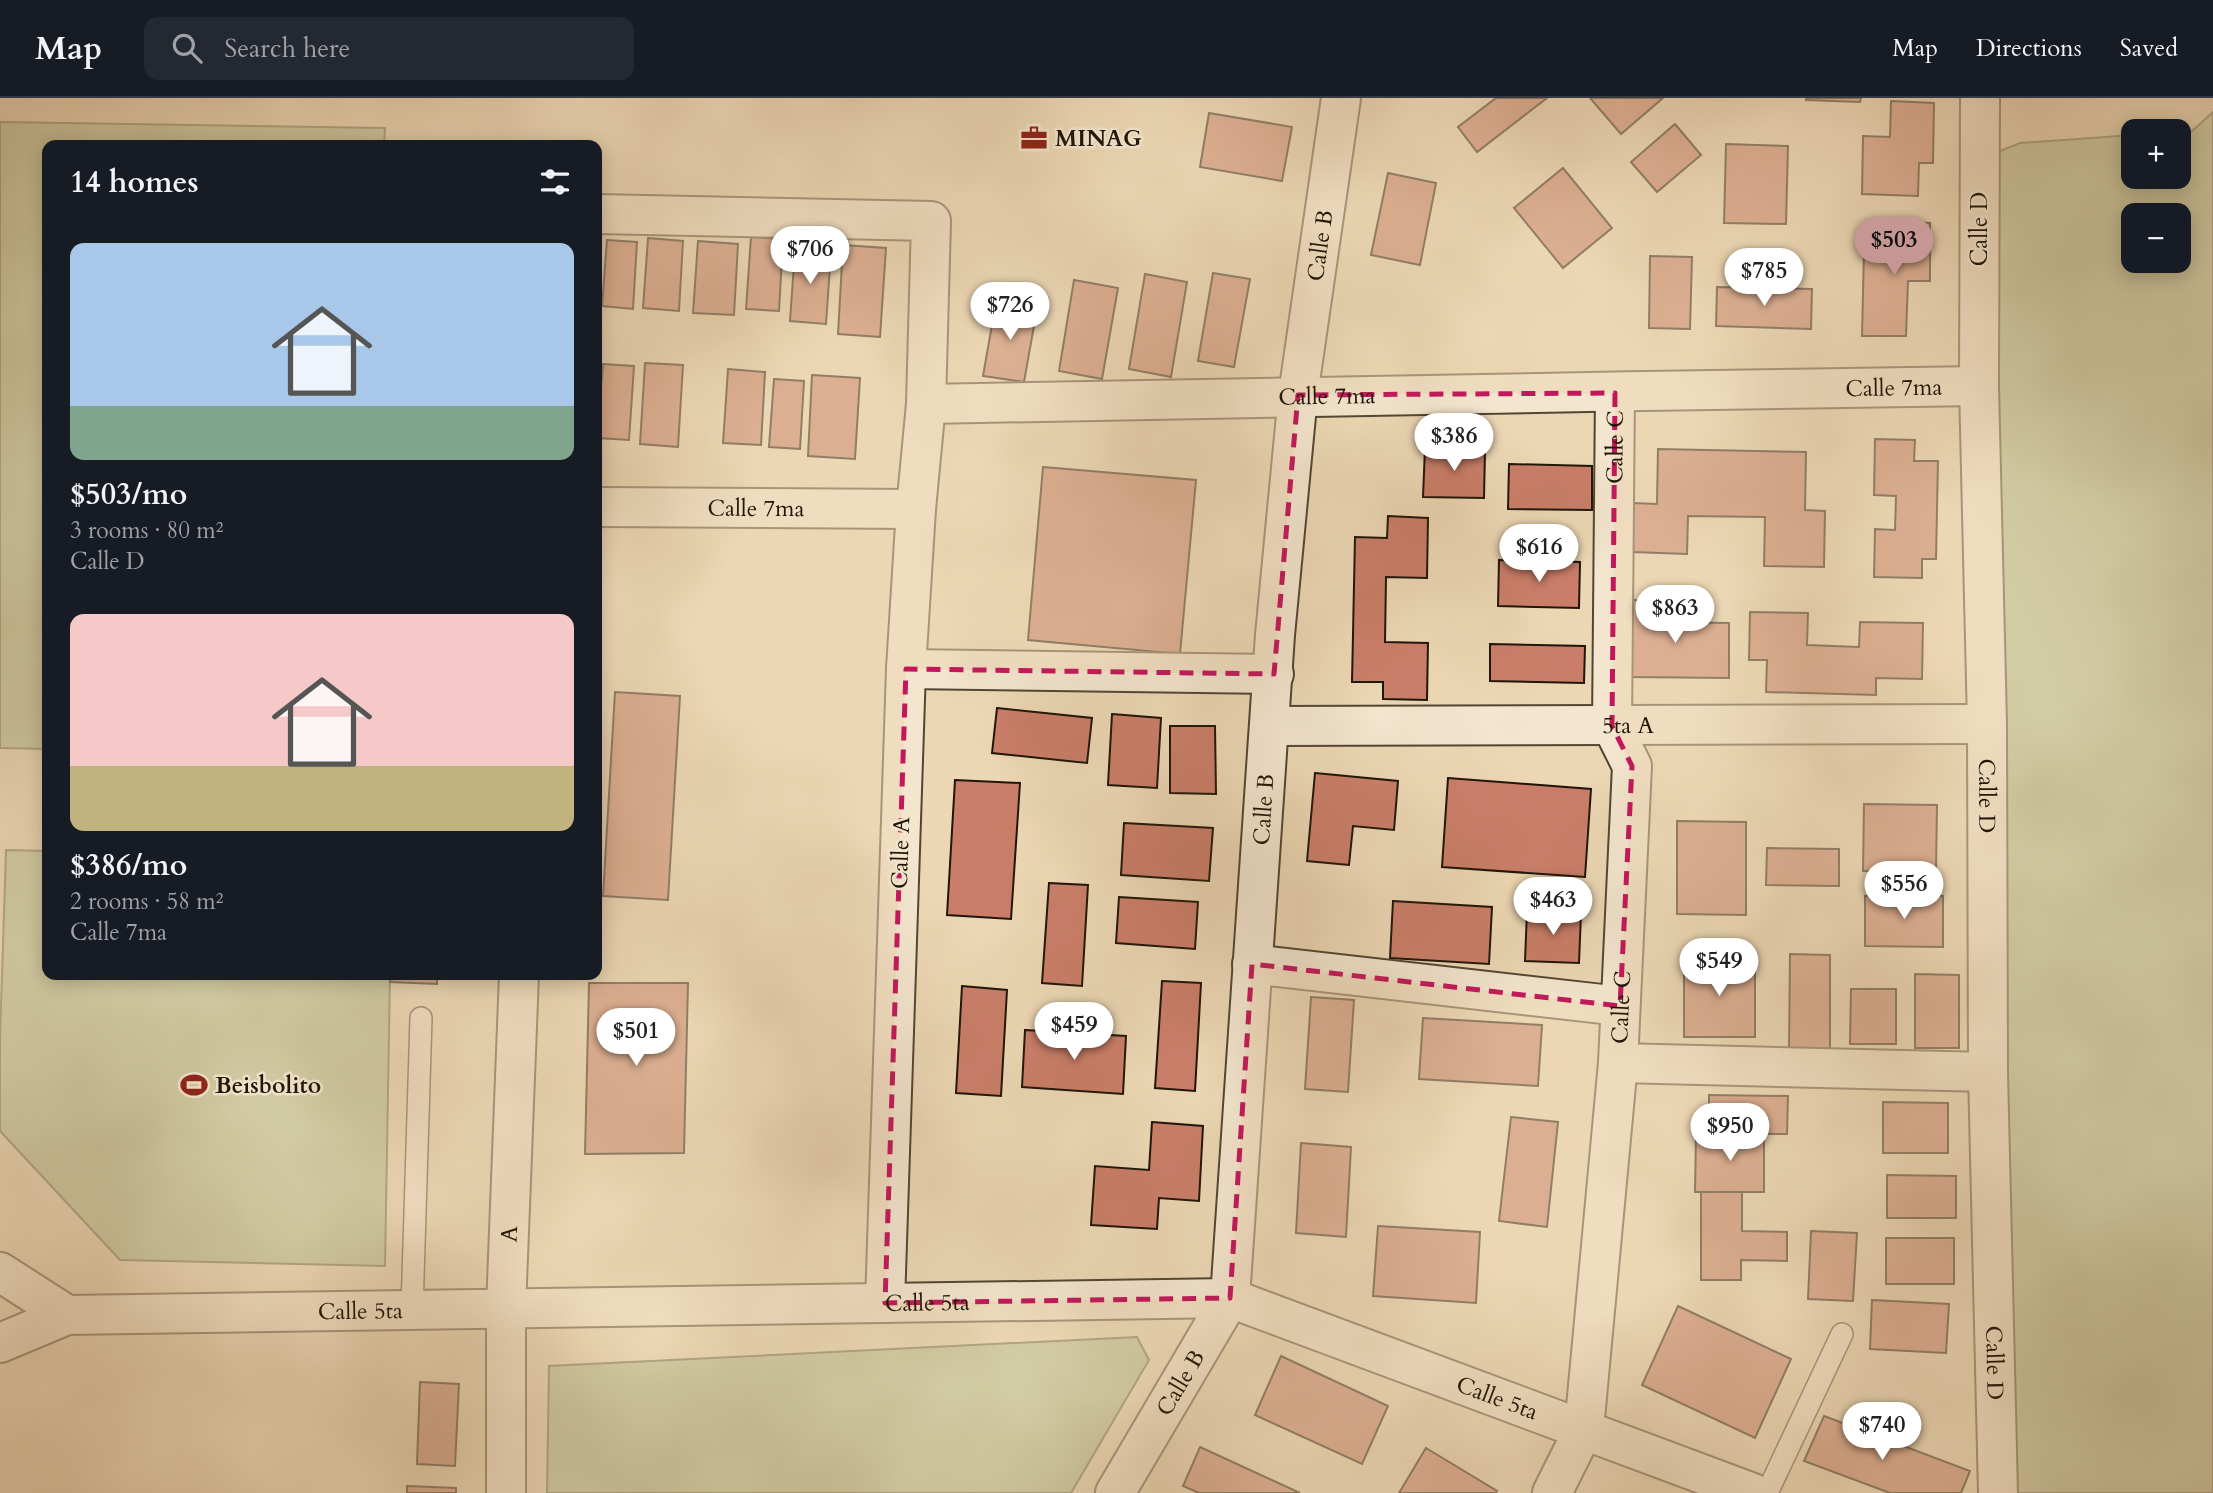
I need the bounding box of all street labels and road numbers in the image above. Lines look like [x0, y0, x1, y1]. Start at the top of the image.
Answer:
street label: Calle D [1964, 192, 1995, 266]
street label: Calle B [1300, 208, 1341, 283]
street label: Calle 7ma [1845, 372, 1943, 404]
street label: Calle 7ma [1278, 380, 1376, 413]
street label: Calle C [1599, 410, 1631, 484]
street label: Calle 7ma [707, 493, 805, 524]
street label: 5ta A [1602, 710, 1654, 741]
street label: Calle D [1971, 759, 2002, 833]
street label: Calle B [1246, 773, 1282, 846]
street label: Calle A [884, 816, 917, 890]
street label: Calle C [1604, 970, 1638, 1045]
street label: A [494, 1225, 525, 1243]
street label: Calle 5ta [885, 1287, 970, 1319]
street label: Calle 5ta [318, 1295, 403, 1327]
street label: Calle D [1978, 1325, 2011, 1400]
street label: Calle B [1149, 1344, 1212, 1422]
street label: Calle 5ta [1452, 1369, 1542, 1427]

